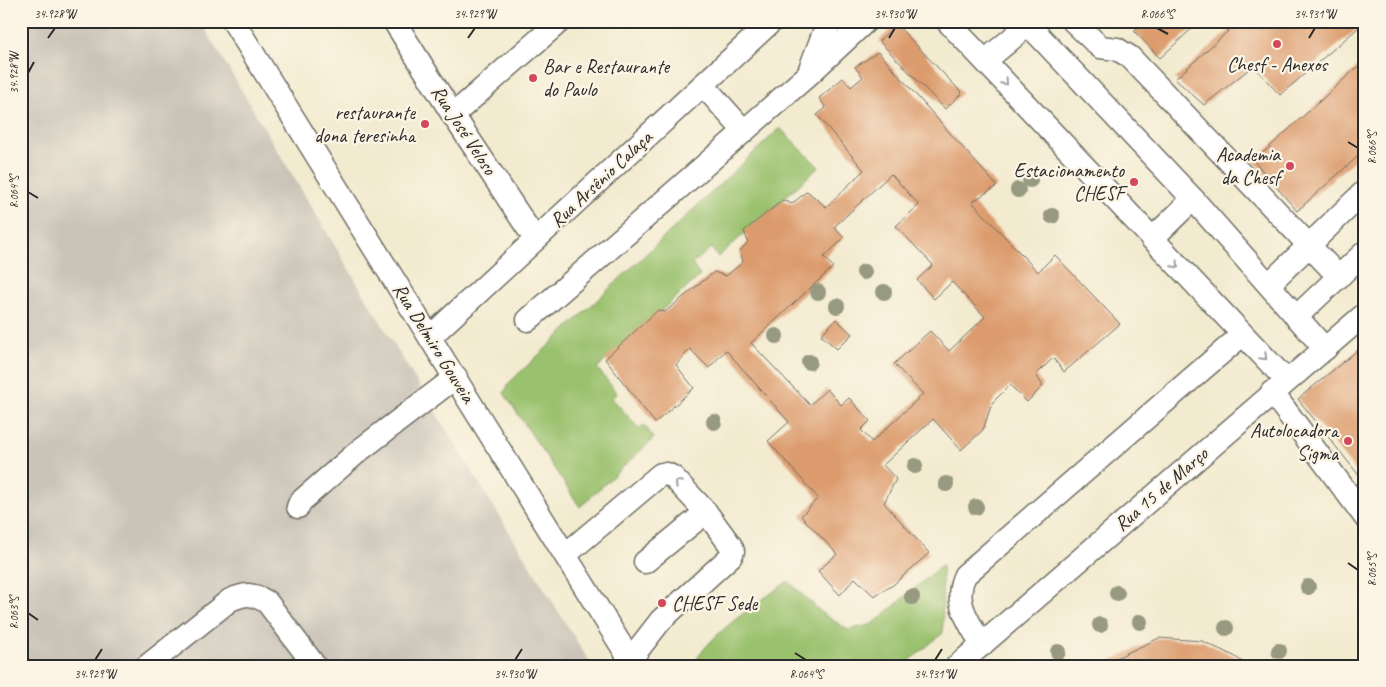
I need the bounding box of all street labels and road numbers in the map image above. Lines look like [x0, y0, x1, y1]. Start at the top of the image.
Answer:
street label: Rua José Veloso [426, 80, 503, 180]
street label: Rua Arsênio Calaça [545, 124, 658, 233]
street label: Rua Delmiro Gouveia [387, 278, 481, 409]
street label: Rua 15 de Março [1109, 441, 1214, 537]

